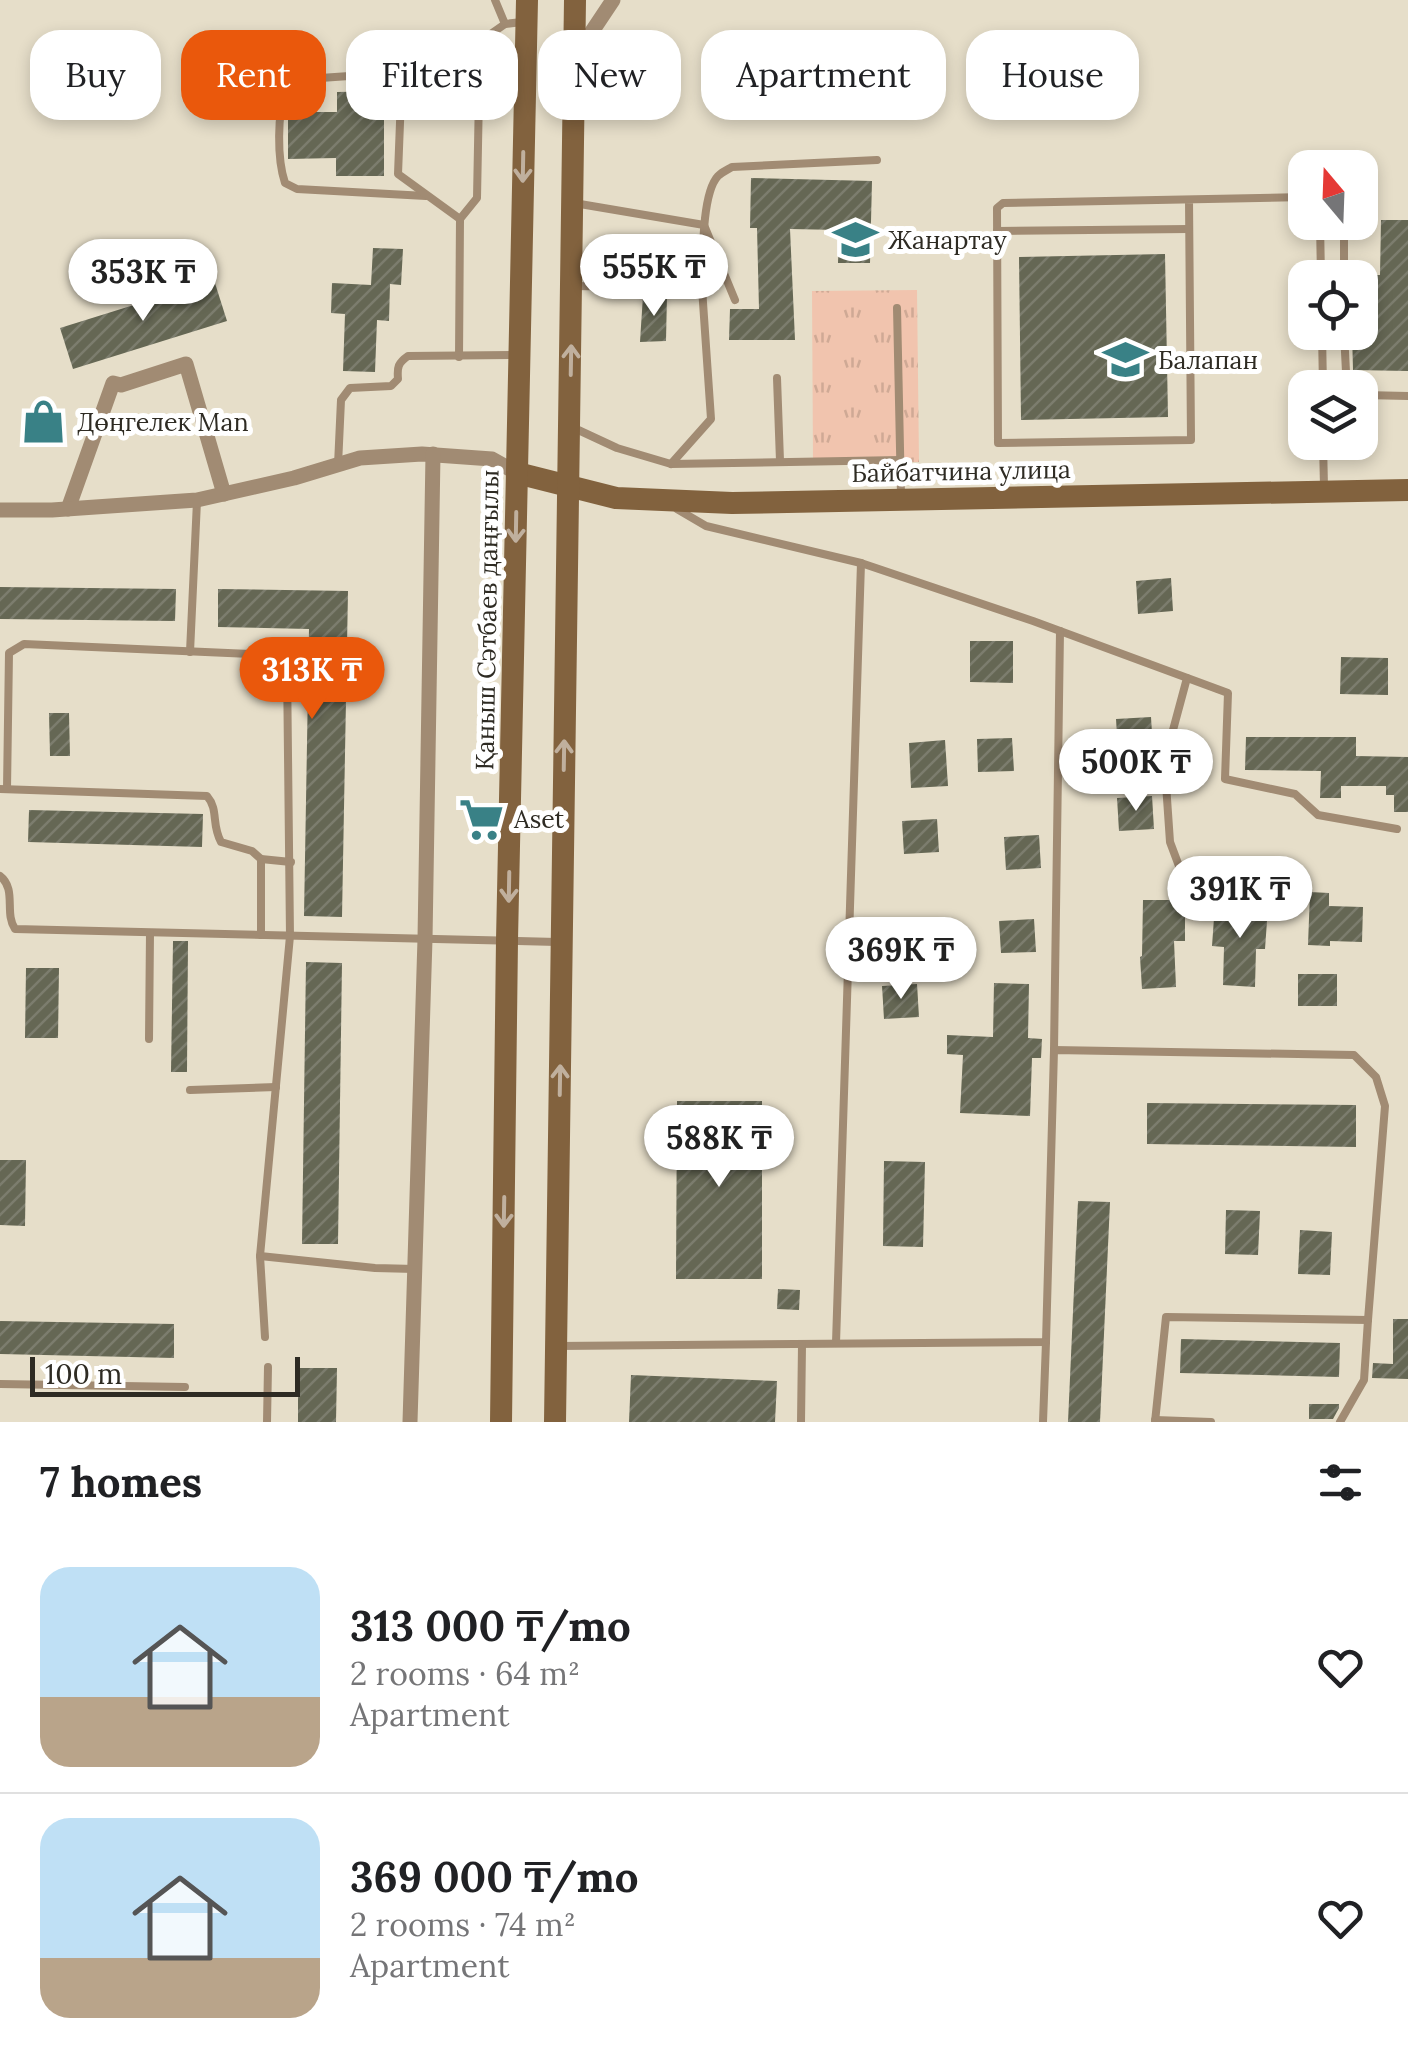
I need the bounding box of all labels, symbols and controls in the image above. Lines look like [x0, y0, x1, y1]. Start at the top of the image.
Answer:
chip: Buy [30, 30, 161, 120]
chip: Rent [181, 30, 326, 120]
chip: Filters [346, 30, 518, 120]
chip: New [538, 30, 681, 120]
chip: Apartment [701, 30, 946, 120]
chip: House [966, 30, 1139, 120]
north arrow [1288, 150, 1378, 240]
map controls [1288, 150, 1378, 460]
one-way arrow [514, 151, 533, 183]
school or university icon: Жанартау [831, 216, 879, 264]
place label: Жанартау [888, 224, 1007, 256]
pin: 555K ₸ [573, 234, 735, 319]
pin: 353K ₸ [62, 239, 224, 324]
text: 555K ₸ [602, 246, 706, 287]
text: 353K ₸ [90, 251, 196, 292]
button: locate [1288, 260, 1378, 350]
school or university icon: Балапан [1101, 336, 1149, 384]
one-way arrow [562, 344, 580, 376]
place label: Балапан [1158, 344, 1258, 376]
button: layers [1288, 370, 1378, 460]
shop icon: Дөңгелек Man [20, 398, 68, 446]
place label: Дөңгелек Man [77, 406, 249, 438]
street label: Байбатчина улица [851, 453, 1071, 489]
street label: Қаныш Сәтбаев даңғылы [468, 469, 506, 771]
one-way arrow [507, 511, 526, 543]
pin: 313K ₸ [231, 637, 393, 722]
text: 313K ₸ [262, 649, 362, 690]
pin: 500K ₸ [1055, 729, 1217, 814]
one-way arrow [555, 739, 574, 771]
text: 500K ₸ [1081, 741, 1191, 782]
supermarket icon: Aset [457, 795, 505, 843]
place label: Aset [513, 803, 565, 835]
pin: 391K ₸ [1159, 856, 1321, 941]
text: 391K ₸ [1189, 868, 1291, 909]
one-way arrow [499, 871, 518, 903]
pin: 369K ₸ [820, 917, 982, 1002]
text: 369K ₸ [848, 929, 954, 970]
one-way arrow [550, 1064, 570, 1096]
pin: 588K ₸ [638, 1105, 800, 1190]
text: 588K ₸ [666, 1117, 772, 1158]
one-way arrow [494, 1196, 513, 1228]
scale bar [30, 1352, 300, 1396]
text: 100 m [45, 1356, 122, 1392]
text: 7 homes [40, 1455, 202, 1509]
icon: filters [1313, 1455, 1368, 1510]
text: 313 000 ₸/mo [350, 1599, 631, 1653]
icon: home [120, 1607, 240, 1727]
icon: heart [1313, 1640, 1368, 1695]
text: 2 rooms · 64 m² [350, 1653, 580, 1694]
text: Apartment [350, 1694, 510, 1735]
text: 369 000 ₸/mo [350, 1850, 639, 1904]
icon: home [120, 1858, 240, 1978]
icon: heart [1313, 1891, 1368, 1946]
text: 2 rooms · 74 m² [350, 1904, 576, 1945]
text: Apartment [350, 1945, 510, 1986]

